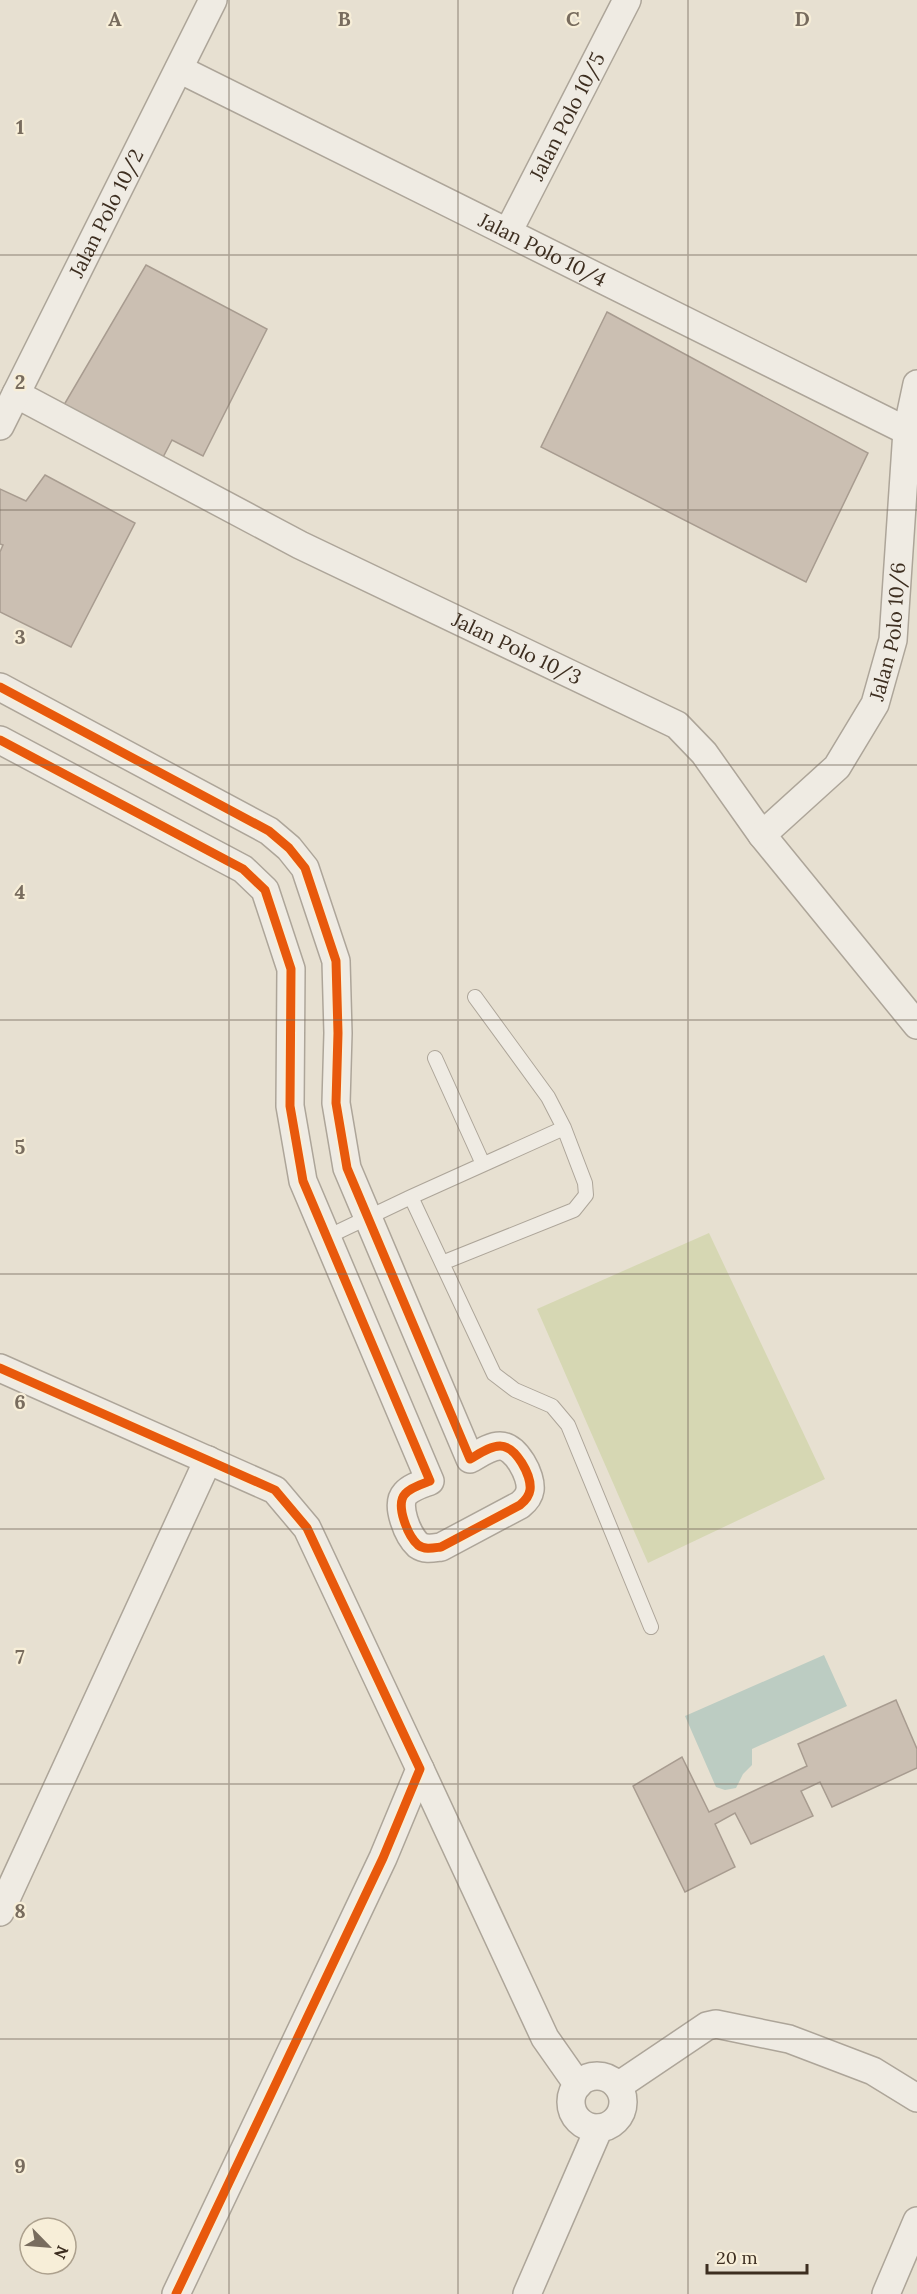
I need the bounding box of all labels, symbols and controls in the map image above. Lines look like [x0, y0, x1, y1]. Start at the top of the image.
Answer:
text: A [108, 6, 122, 31]
text: B [337, 6, 351, 31]
text: C [566, 6, 580, 31]
text: D [794, 6, 810, 31]
street label: Jalan Polo 10/5 [523, 48, 610, 185]
text: 1 [16, 114, 24, 139]
street label: Jalan Polo 10/2 [63, 145, 148, 282]
street label: Jalan Polo 10/4 [474, 207, 611, 292]
text: 2 [15, 369, 25, 394]
street label: Jalan Polo 10/6 [863, 561, 910, 704]
street label: Jalan Polo 10/3 [447, 606, 586, 690]
text: 3 [14, 624, 26, 649]
text: 4 [15, 879, 26, 904]
text: 5 [15, 1134, 26, 1159]
text: 6 [14, 1389, 26, 1414]
text: 7 [15, 1644, 25, 1669]
text: 8 [14, 1898, 26, 1923]
text: 9 [14, 2153, 26, 2178]
north arrow [18, 2216, 78, 2276]
scale bar [707, 2237, 808, 2275]
text: N [50, 2243, 73, 2262]
text: 20 m [716, 2246, 758, 2269]

